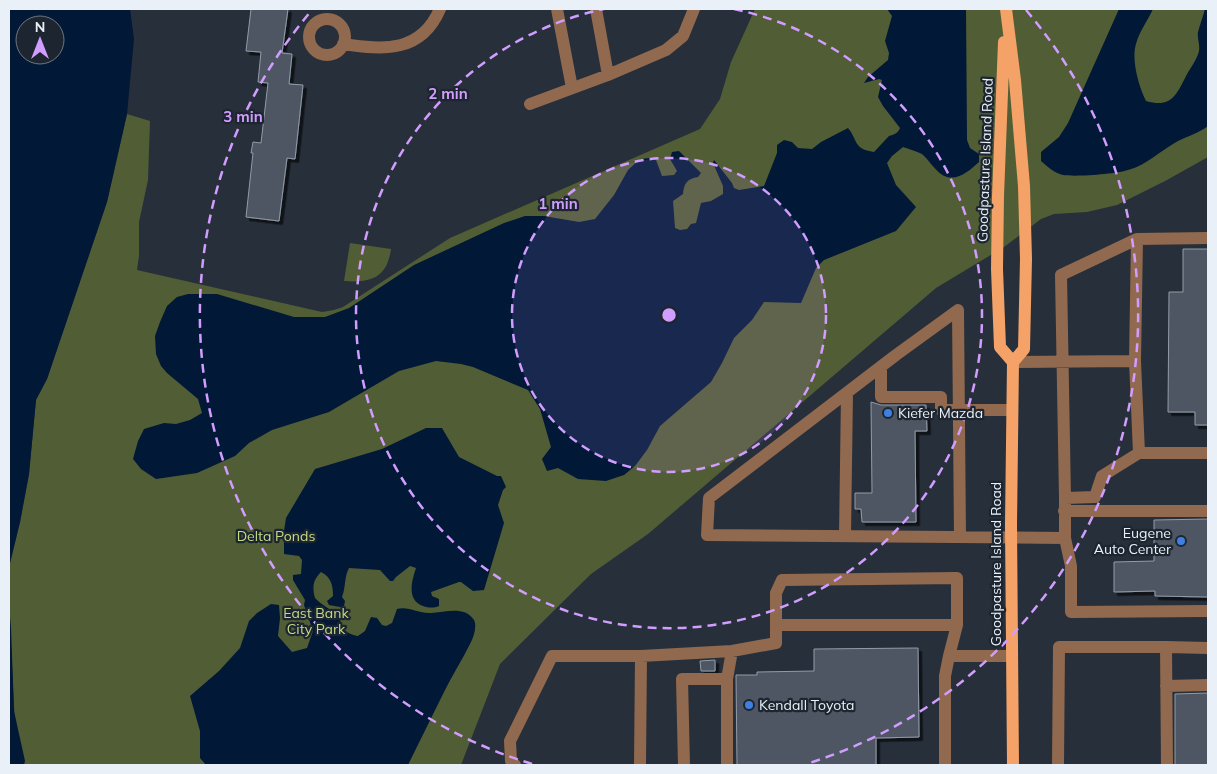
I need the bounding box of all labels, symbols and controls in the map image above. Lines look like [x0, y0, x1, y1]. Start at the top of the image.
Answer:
north arrow [15, 15, 65, 65]
text: N [35, 18, 45, 36]
street label: Goodpasture Island Road [973, 78, 997, 242]
text: 2 min [428, 84, 468, 103]
text: 3 min [223, 107, 263, 126]
text: 1 min [538, 194, 578, 213]
centre of rings [660, 306, 678, 324]
place label: Kiefer Mazda [898, 404, 983, 422]
marker: Kiefer Mazda [882, 407, 894, 419]
street label: Goodpasture Island Road [987, 482, 1005, 646]
place label: Eugene Auto Center [1094, 524, 1172, 558]
park label: Delta Ponds [237, 527, 315, 545]
marker: Eugene Auto Center [1175, 535, 1187, 547]
park label: East Bank City Park [283, 604, 349, 638]
place label: Kendall Toyota [759, 696, 855, 714]
marker: Kendall Toyota [743, 699, 755, 711]

